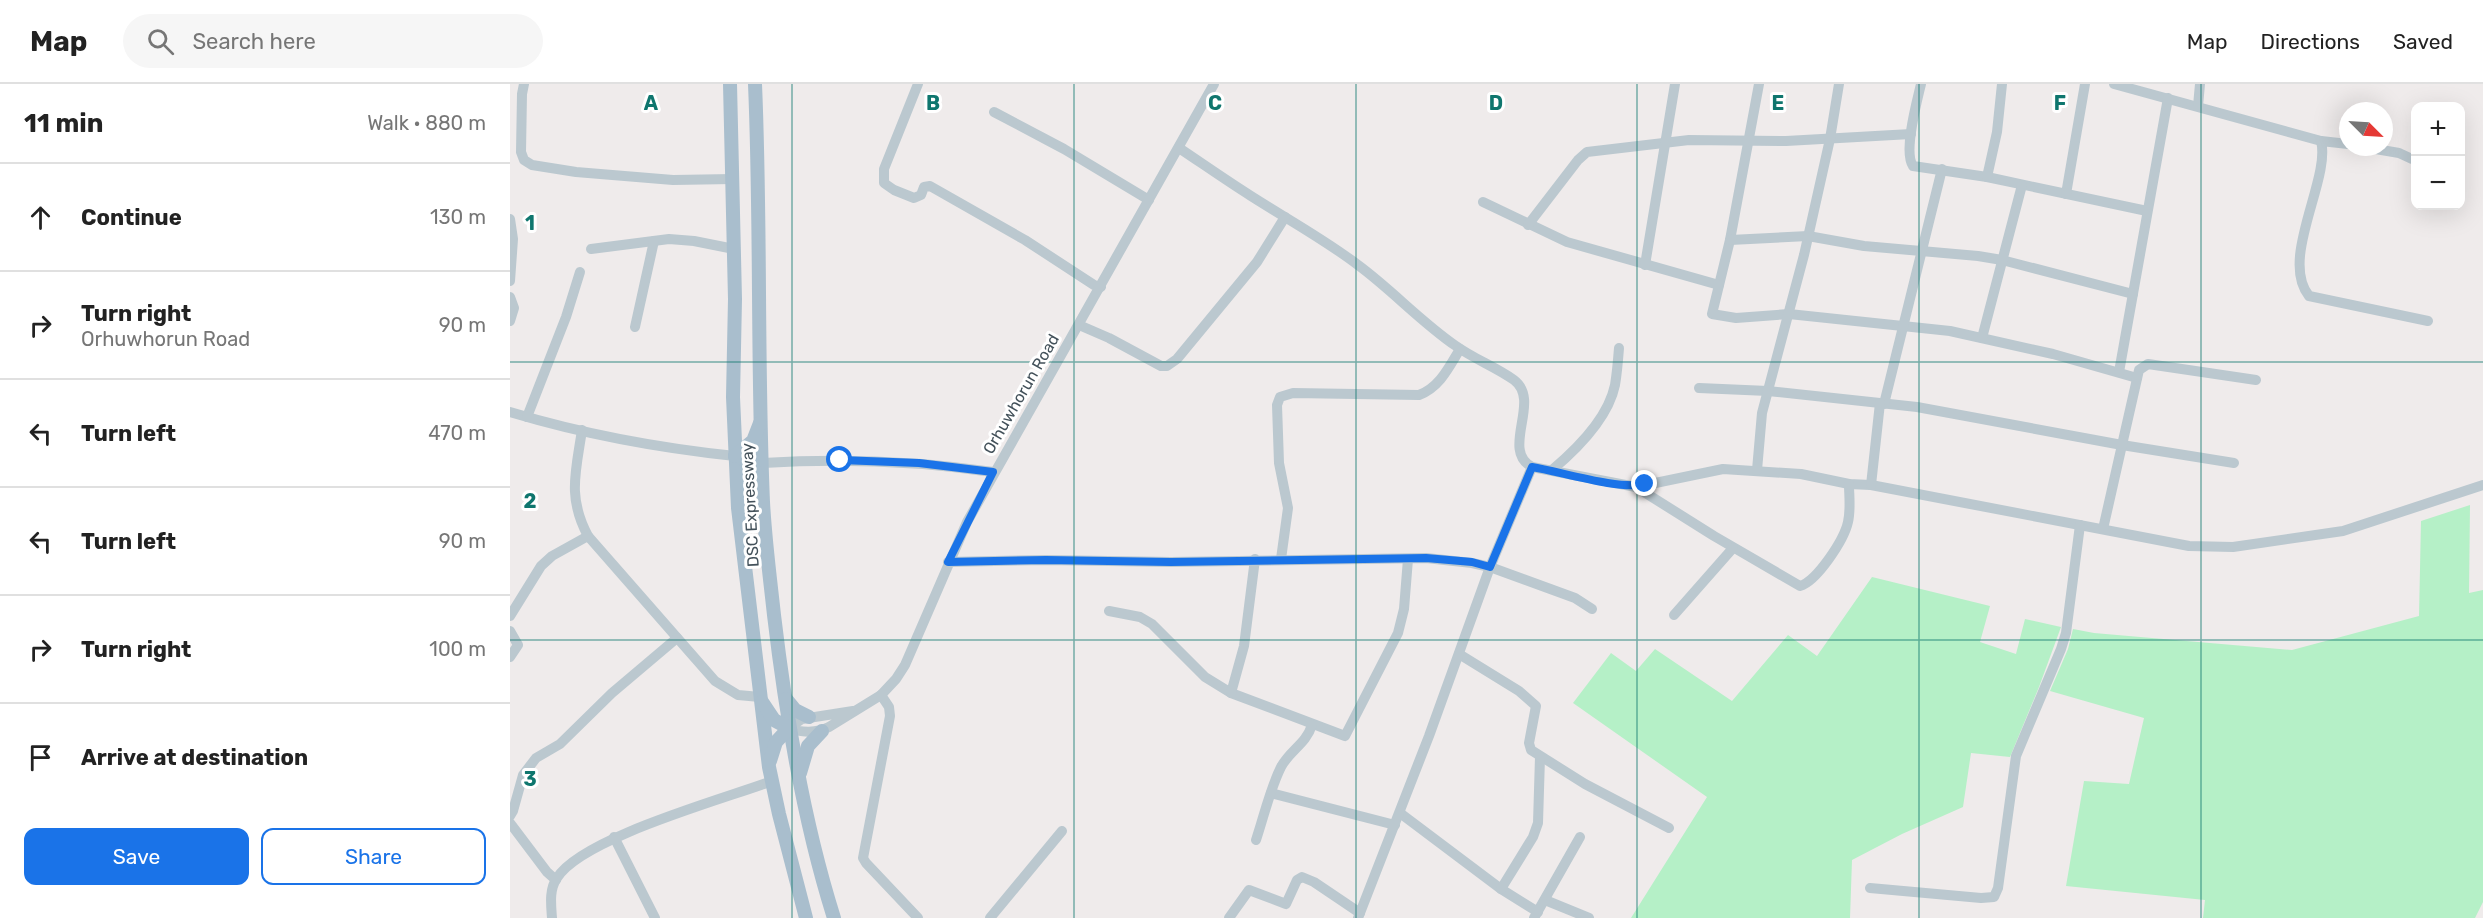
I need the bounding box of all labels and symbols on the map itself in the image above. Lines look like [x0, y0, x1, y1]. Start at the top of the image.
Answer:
text: A [644, 91, 659, 115]
text: B [926, 91, 940, 115]
text: C [1208, 91, 1222, 115]
text: D [1489, 91, 1503, 115]
text: E [1772, 91, 1784, 115]
text: F [2054, 91, 2066, 115]
north arrow [2339, 102, 2393, 156]
text: 1 [525, 211, 535, 235]
street label: Orhuwhorun Road [979, 331, 1063, 457]
street label: DSC Expressway [737, 442, 763, 568]
route start [826, 446, 852, 472]
route end [1631, 470, 1657, 496]
text: 2 [524, 489, 537, 513]
text: 3 [523, 767, 537, 791]

